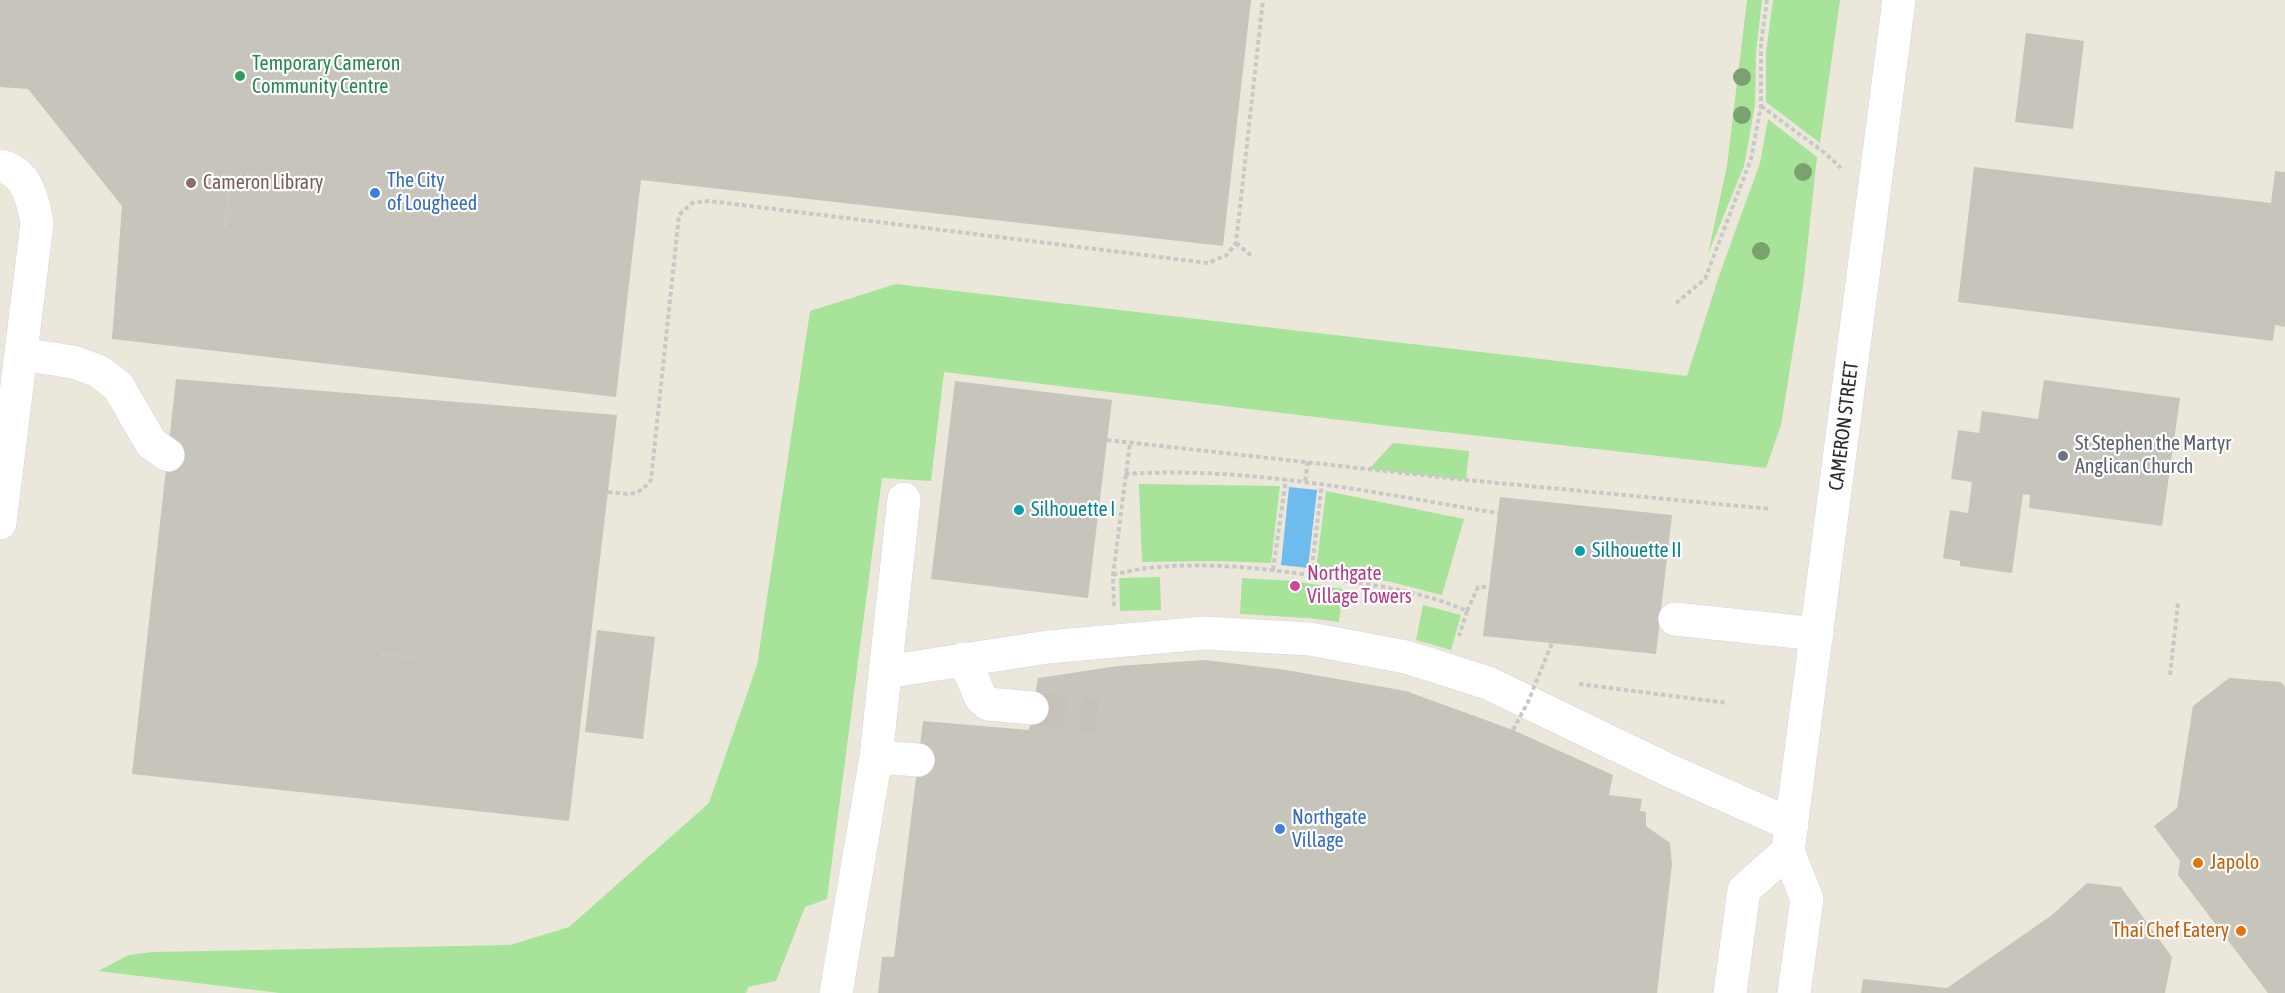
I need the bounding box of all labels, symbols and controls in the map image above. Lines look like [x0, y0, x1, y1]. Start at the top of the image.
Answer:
place label: Temporary Cameron Community Centre [252, 52, 400, 99]
marker: Temporary Cameron Community Centre [233, 69, 247, 83]
place label: The City of Lougheed [387, 169, 477, 216]
place label: Cameron Library [203, 171, 323, 195]
marker: Cameron Library [184, 176, 198, 190]
marker: The City of Lougheed [368, 186, 382, 200]
street label: CAMERON STREET [1824, 360, 1864, 492]
place label: St Stephen the Martyr Anglican Church [2075, 432, 2231, 479]
marker: St Stephen the Martyr Anglican Church [2056, 449, 2070, 463]
place label: Silhouette I [1031, 498, 1115, 522]
marker: Silhouette I [1012, 503, 1026, 517]
place label: Silhouette II [1592, 539, 1681, 563]
marker: Silhouette II [1573, 544, 1587, 558]
place label: Northgate Village Towers [1307, 562, 1412, 609]
marker: Northgate Village Towers [1288, 579, 1302, 593]
place label: Northgate Village [1292, 806, 1366, 853]
marker: Northgate Village [1273, 822, 1287, 836]
place label: Japolo [2210, 851, 2259, 875]
marker: Japolo [2191, 856, 2205, 870]
place label: Thai Chef Eatery [2112, 919, 2229, 943]
marker: Thai Chef Eatery [2234, 924, 2248, 938]

